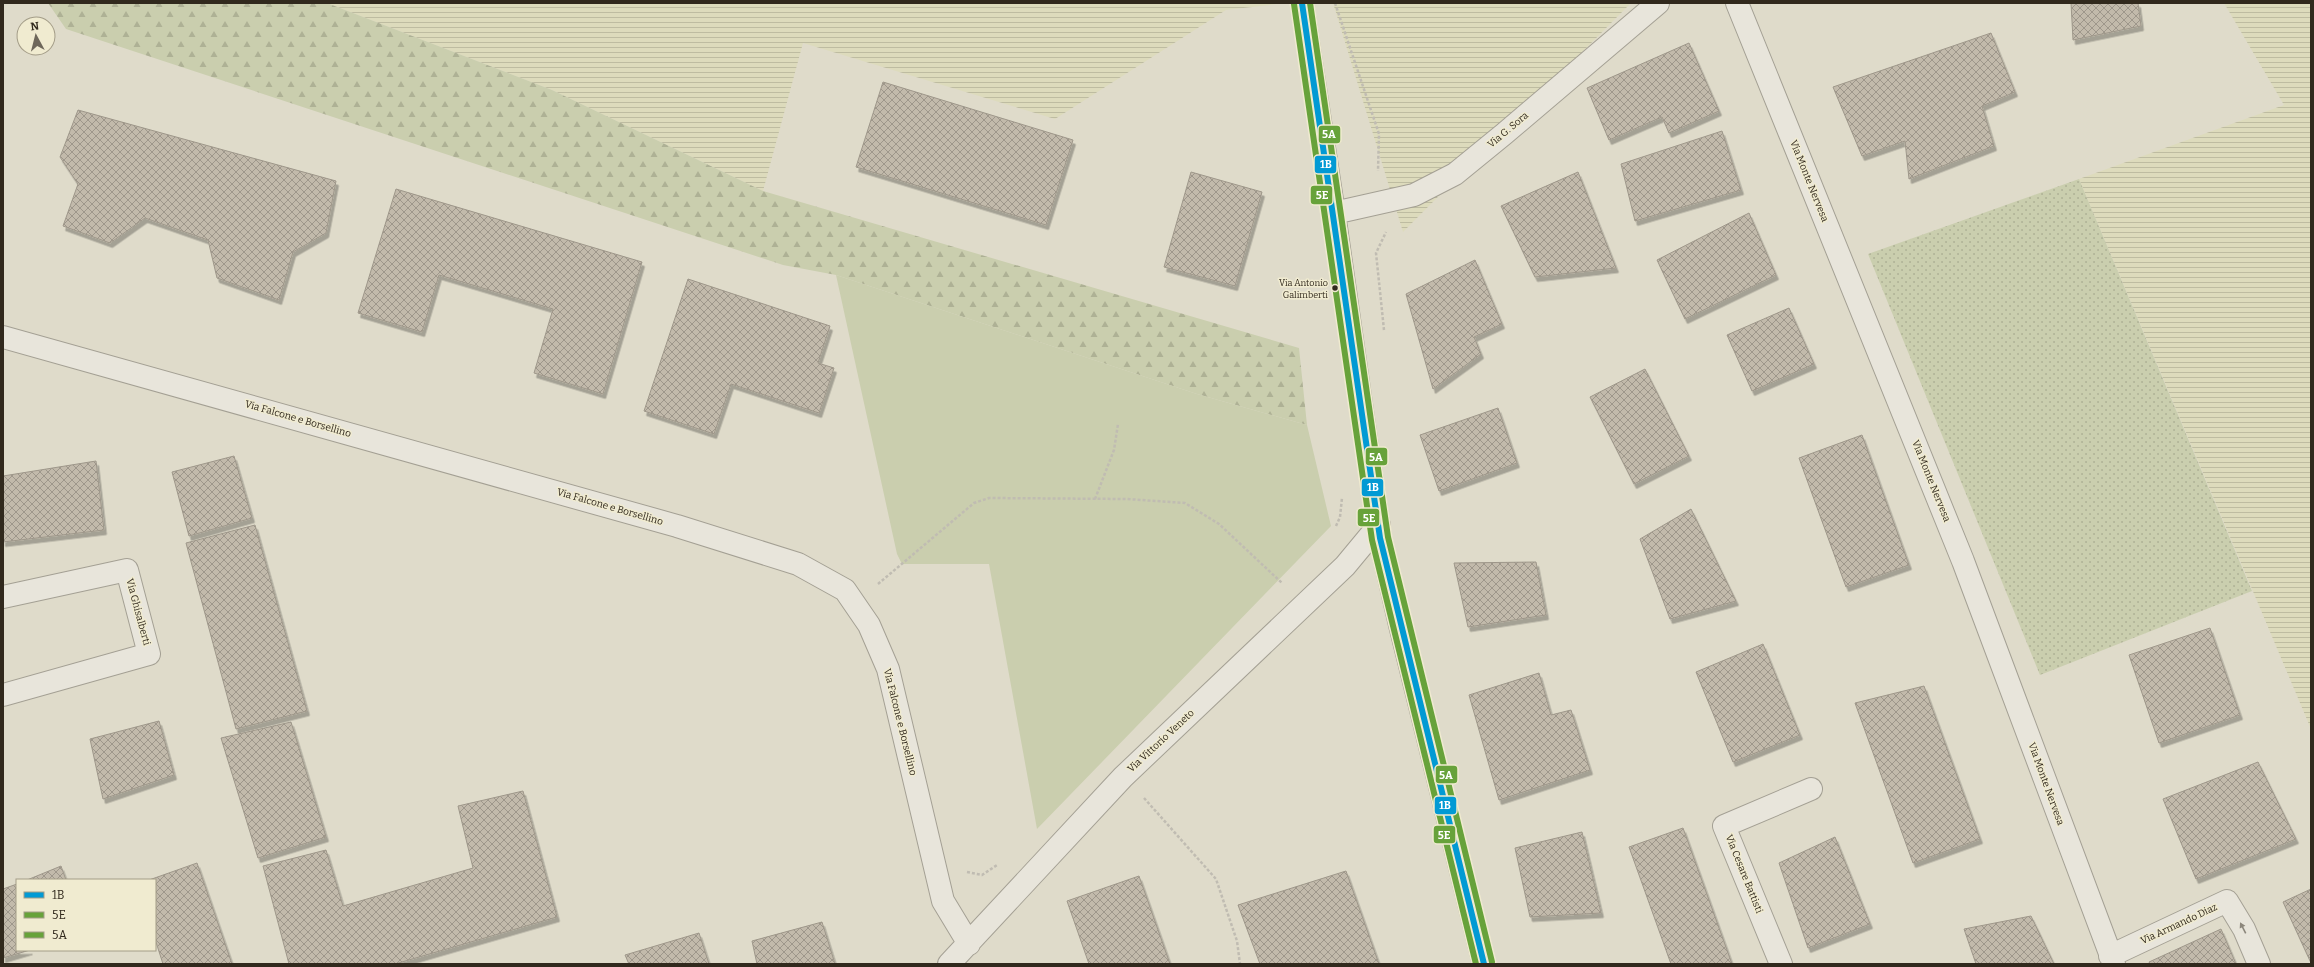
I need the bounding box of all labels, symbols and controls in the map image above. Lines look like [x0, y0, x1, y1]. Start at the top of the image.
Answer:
north arrow [16, 16, 56, 56]
text: N [30, 20, 40, 34]
street label: Via G. Sora [1485, 109, 1531, 151]
line badge: 5A [1318, 125, 1341, 144]
text: 5A [1322, 128, 1336, 141]
street label: Via Monte Nervesa [1787, 138, 1831, 224]
line badge: 1B [1314, 155, 1337, 174]
text: 1B [1320, 158, 1332, 171]
line badge: 5E [1310, 185, 1333, 205]
text: 5E [1316, 189, 1329, 202]
place label: Via Antonio Galimberti [1279, 278, 1328, 300]
marker: Via Antonio Galimberti [1330, 283, 1340, 293]
street label: Via Falcone e Borsellino [244, 398, 353, 440]
street label: Via Monte Nervesa [1909, 438, 1953, 524]
line badge: 5A [1365, 447, 1388, 466]
text: 5A [1369, 451, 1383, 464]
line badge: 1B [1361, 478, 1384, 497]
text: 1B [1367, 481, 1379, 494]
street label: Via Falcone e Borsellino [556, 486, 665, 528]
line badge: 5E [1357, 508, 1380, 527]
text: 5E [1363, 512, 1376, 525]
street label: Via Ghisalberti [123, 577, 153, 647]
street label: Via Falcone e Borsellino [881, 667, 919, 777]
street label: Via Vittorio Veneto [1125, 707, 1197, 775]
street label: Via Monte Nervesa [2025, 741, 2067, 827]
line badge: 5A [1435, 765, 1458, 784]
text: 5A [1439, 769, 1453, 782]
line badge: 1B [1434, 796, 1457, 815]
text: 1B [1439, 799, 1451, 812]
line badge: 5E [1433, 825, 1456, 844]
text: 5E [1438, 829, 1451, 842]
street label: Via Cesare Battisti [1723, 833, 1765, 915]
legend [16, 879, 156, 951]
text: 1B [52, 888, 65, 902]
street label: Via Armando Diaz [2139, 901, 2219, 947]
text: 5E [52, 908, 66, 922]
one-way arrow [2240, 923, 2246, 934]
text: 5A [52, 928, 67, 942]

